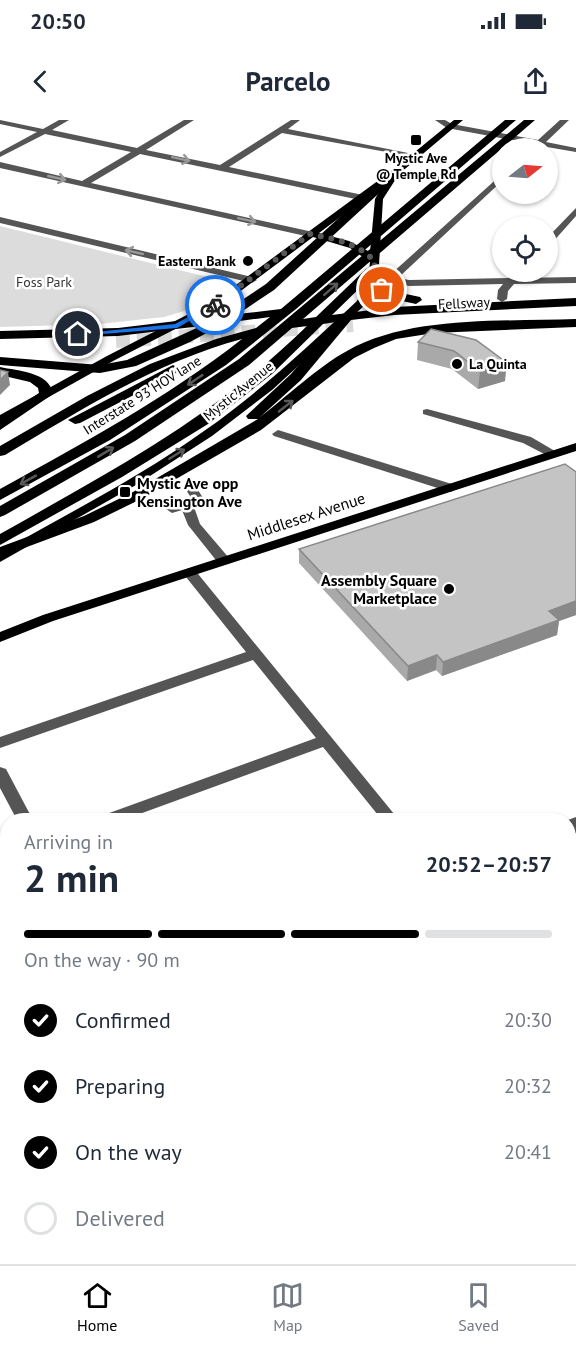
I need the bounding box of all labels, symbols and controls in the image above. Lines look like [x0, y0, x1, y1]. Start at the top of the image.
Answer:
text: 20:50 [30, 7, 86, 35]
text: Parcelo [246, 64, 330, 98]
icon: back [24, 65, 57, 98]
icon: share [519, 65, 552, 98]
marker: Mystic Ave @ Temple Rd [409, 133, 423, 147]
north arrow [492, 138, 558, 204]
map controls [492, 138, 558, 282]
place label: Mystic Ave @ Temple Rd [376, 149, 456, 183]
one-way arrow [170, 154, 190, 165]
one-way arrow [47, 172, 66, 184]
one-way arrow [237, 215, 257, 226]
button: locate [492, 216, 558, 282]
one-way arrow [124, 245, 143, 257]
place label: Eastern Bank [158, 252, 236, 270]
marker: Eastern Bank [241, 254, 255, 268]
pin [356, 264, 407, 315]
park label: Foss Park [16, 273, 72, 291]
icon: bag [365, 273, 398, 306]
courier [185, 275, 245, 335]
one-way arrow [323, 282, 338, 296]
icon: bike [199, 289, 232, 322]
street label: Fellsway [437, 293, 491, 313]
pin [52, 308, 103, 359]
icon: home [61, 317, 94, 350]
street label: Interstate 93 HOV lane [80, 351, 204, 439]
place label: La Quinta [469, 355, 527, 373]
street label: Mystic Avenue [199, 357, 277, 425]
marker: La Quinta [450, 357, 464, 371]
one-way arrow [187, 374, 204, 386]
one-way arrow [277, 400, 293, 412]
one-way arrow [97, 446, 114, 458]
one-way arrow [168, 447, 185, 459]
place label: Mystic Ave opp Kensington Ave [137, 473, 242, 511]
one-way arrow [20, 474, 37, 486]
marker: Mystic Ave opp Kensington Ave [118, 485, 132, 499]
street label: Middlesex Avenue [244, 487, 368, 545]
place label: Assembly Square Marketplace [321, 570, 437, 608]
marker: Assembly Square Marketplace [442, 582, 456, 596]
text: Arriving in [24, 829, 113, 855]
text: 20:52–20:57 [426, 850, 552, 878]
text: 2 min [24, 852, 119, 903]
text: On the way · 90 m [24, 947, 180, 973]
icon: check [24, 1004, 57, 1037]
text: Confirmed [75, 1006, 171, 1034]
text: 20:30 [504, 1007, 552, 1033]
icon: check [24, 1070, 57, 1103]
text: Preparing [75, 1072, 165, 1100]
text: 20:32 [504, 1073, 552, 1099]
icon: check [24, 1136, 57, 1169]
text: On the way [75, 1138, 182, 1166]
text: 20:41 [504, 1139, 552, 1165]
text: Delivered [75, 1204, 165, 1232]
tab: Home [77, 1279, 117, 1335]
tab: Map [271, 1279, 304, 1335]
tab: Saved [458, 1279, 499, 1335]

